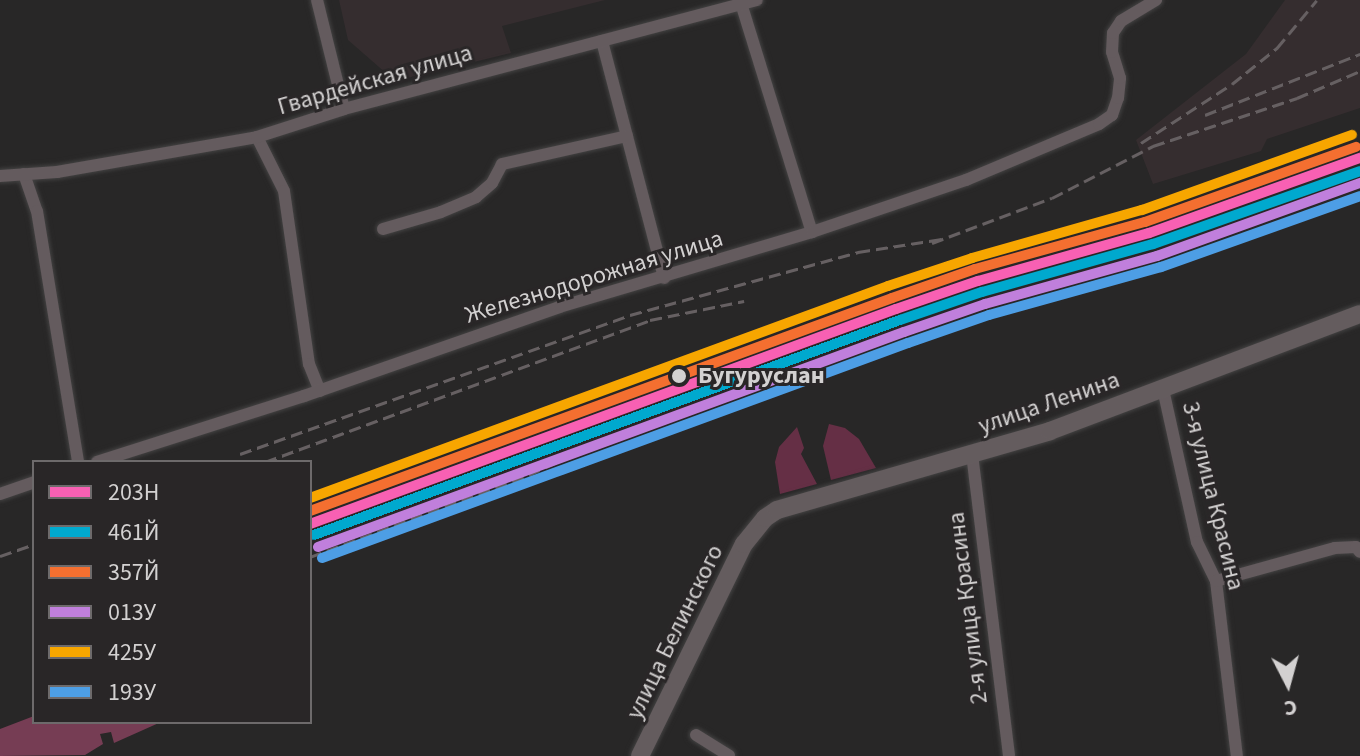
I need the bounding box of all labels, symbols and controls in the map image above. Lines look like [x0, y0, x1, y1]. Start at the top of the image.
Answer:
street label: Гвардейская улица [274, 38, 476, 122]
street label: Железнодорожная улица [462, 224, 726, 330]
place label: Бугуруслан [698, 362, 825, 390]
marker: Бугуруслан [667, 364, 691, 388]
street label: улица Ленина [975, 365, 1123, 441]
street label: 3-я улица Красина [1176, 399, 1250, 593]
legend [32, 460, 312, 724]
text: 203Н [108, 475, 159, 510]
street label: 2-я улица Красина [942, 510, 994, 706]
text: 461Й [108, 515, 160, 550]
street label: улица Белинского [620, 540, 730, 724]
text: 357Й [108, 555, 160, 590]
text: 013У [108, 595, 156, 630]
text: 425У [108, 635, 156, 670]
north arrow [1248, 644, 1328, 724]
text: 193У [108, 675, 156, 710]
text: С [1282, 691, 1299, 724]

